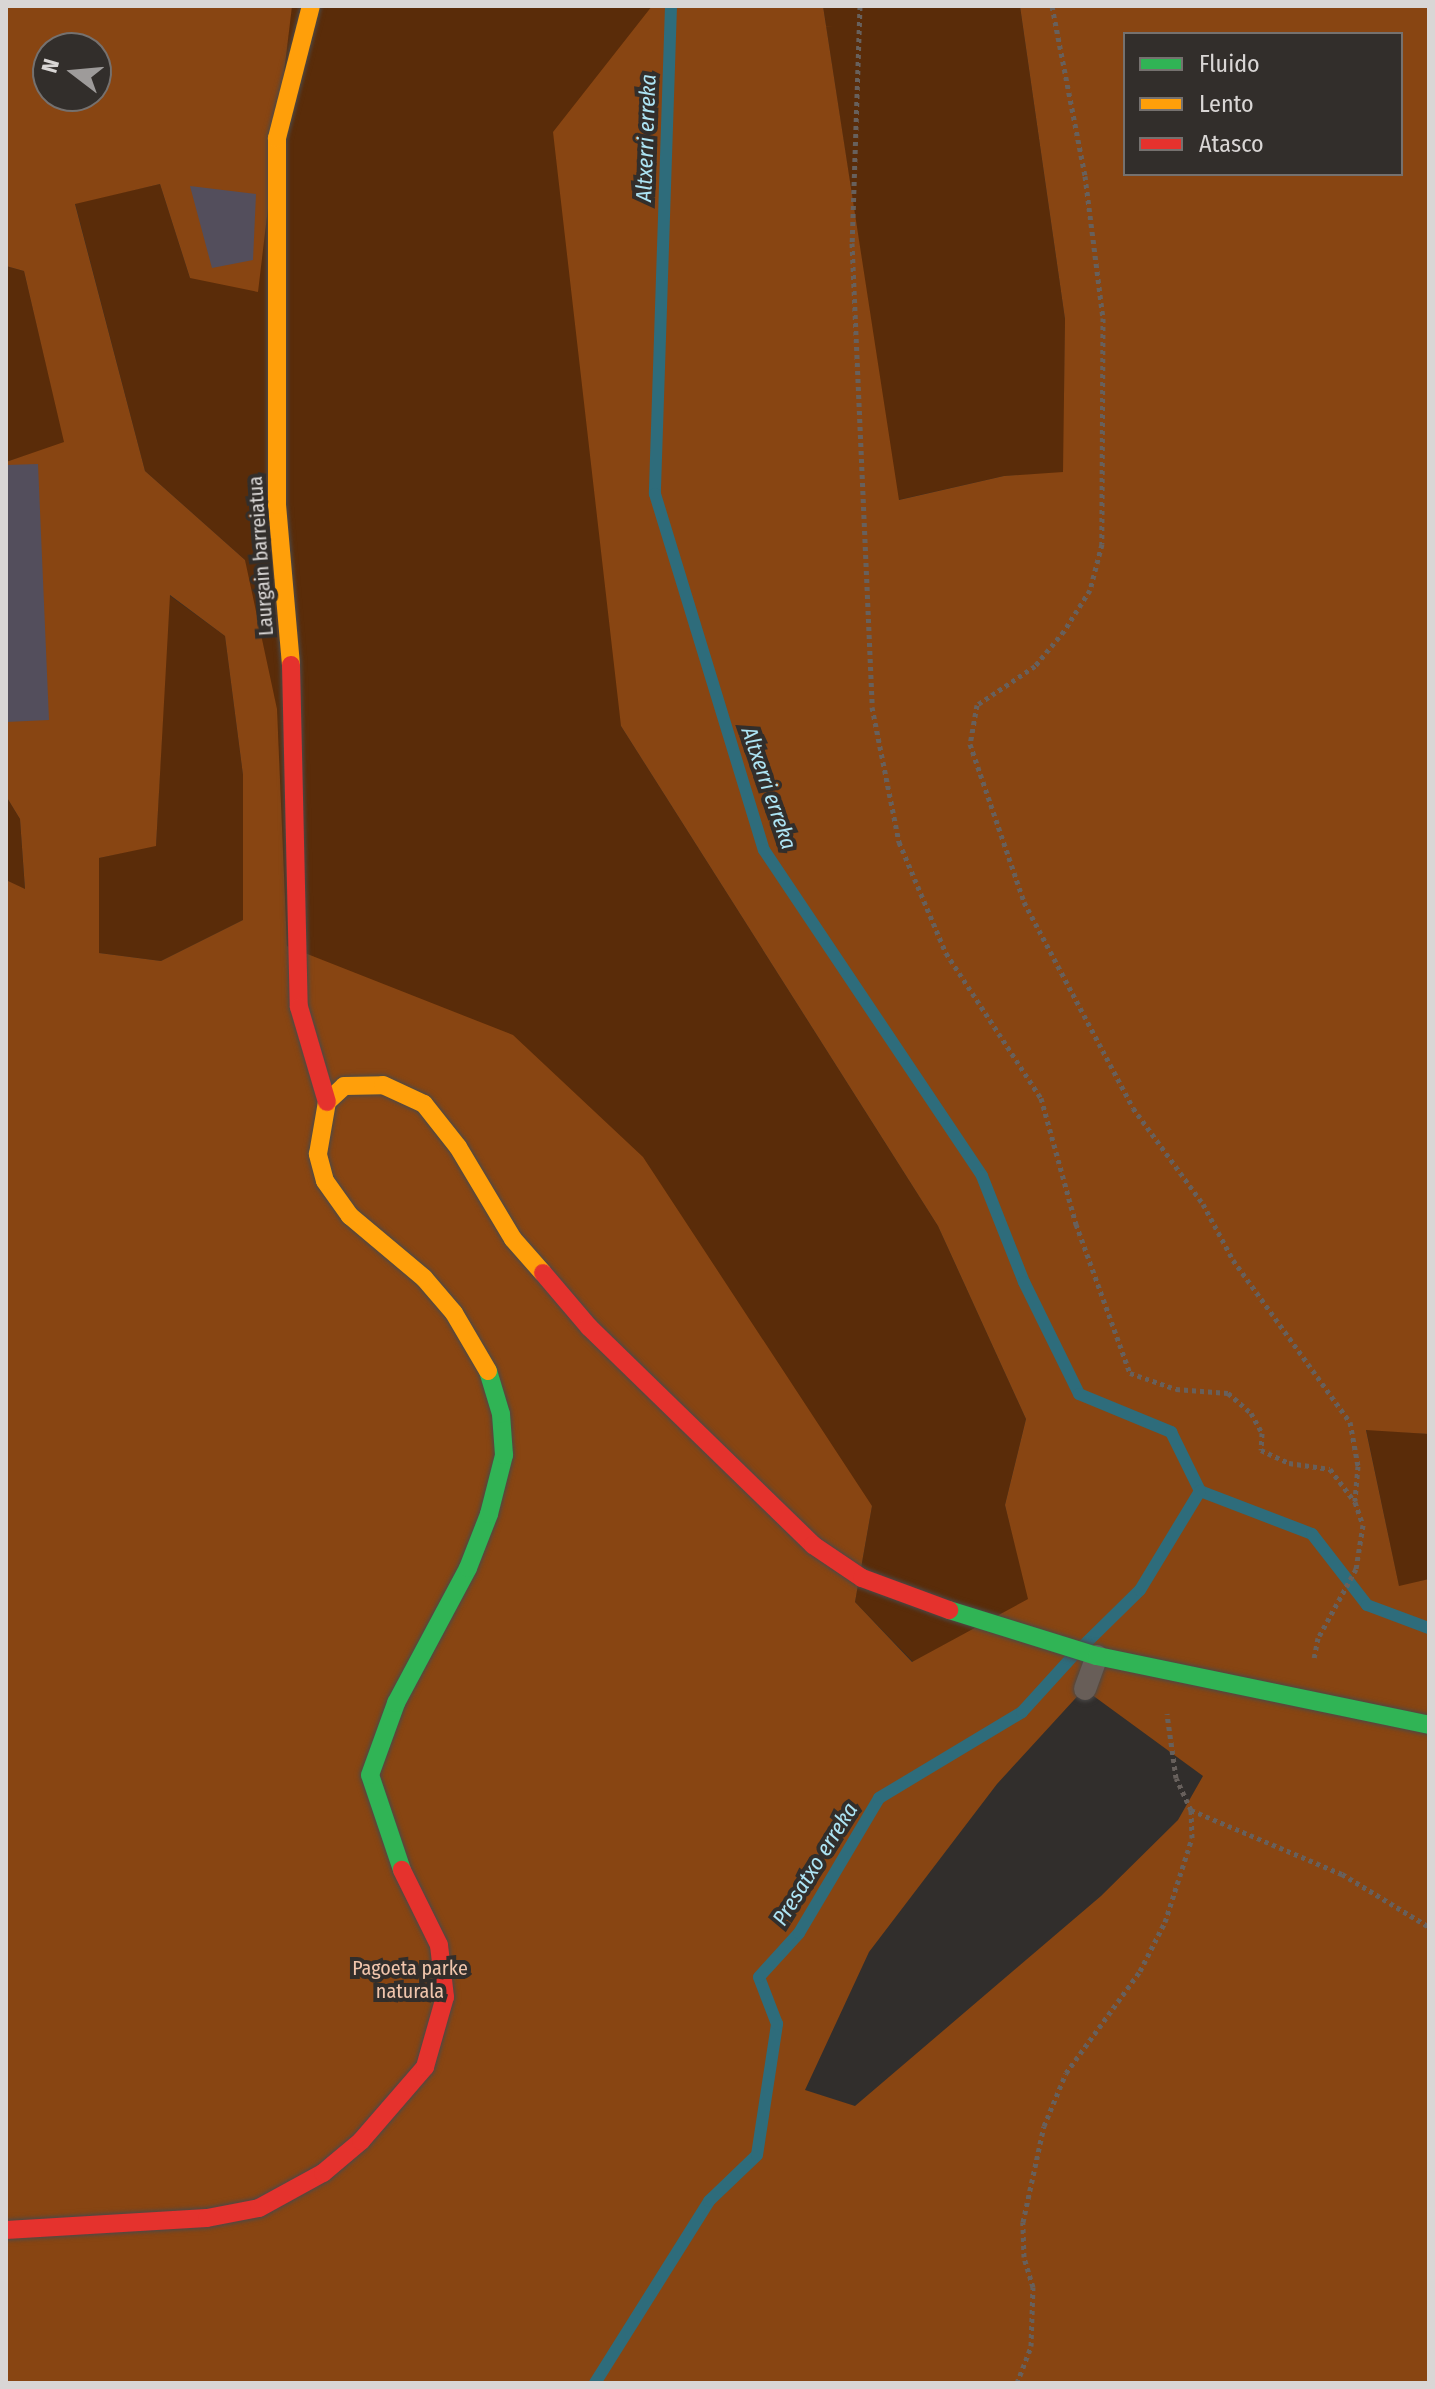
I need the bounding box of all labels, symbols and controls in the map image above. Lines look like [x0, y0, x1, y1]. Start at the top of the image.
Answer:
north arrow [32, 32, 112, 112]
legend [1123, 32, 1403, 176]
text: Fluido [1199, 50, 1260, 78]
text: N [36, 56, 65, 76]
water label: Altxerri erreka [631, 74, 661, 202]
text: Lento [1199, 90, 1254, 118]
text: Atasco [1199, 130, 1264, 158]
street label: Laurgain barreiatua [243, 475, 279, 637]
water label: Altxerri erreka [736, 723, 802, 853]
water label: Presatxo erreka [767, 1798, 863, 1930]
park label: Pagoeta parke naturala [352, 1956, 468, 2003]

